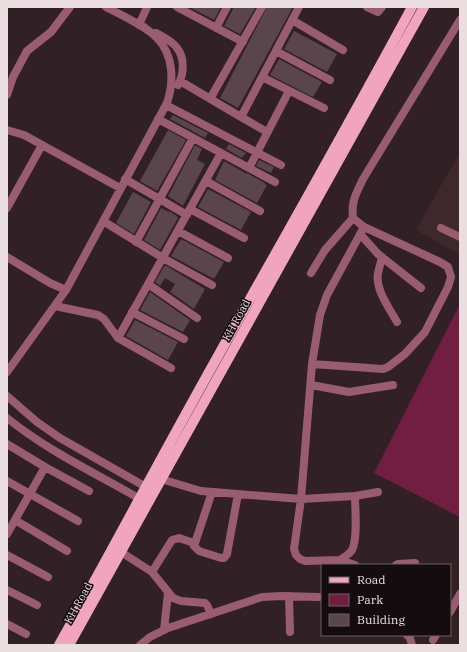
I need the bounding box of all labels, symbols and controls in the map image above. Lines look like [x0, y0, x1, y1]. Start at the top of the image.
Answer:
street label: KH Road [219, 297, 253, 343]
legend [321, 564, 451, 636]
text: Road [357, 572, 386, 587]
street label: KH Road [61, 580, 95, 626]
text: Park [357, 592, 383, 607]
text: Building [357, 612, 405, 627]

